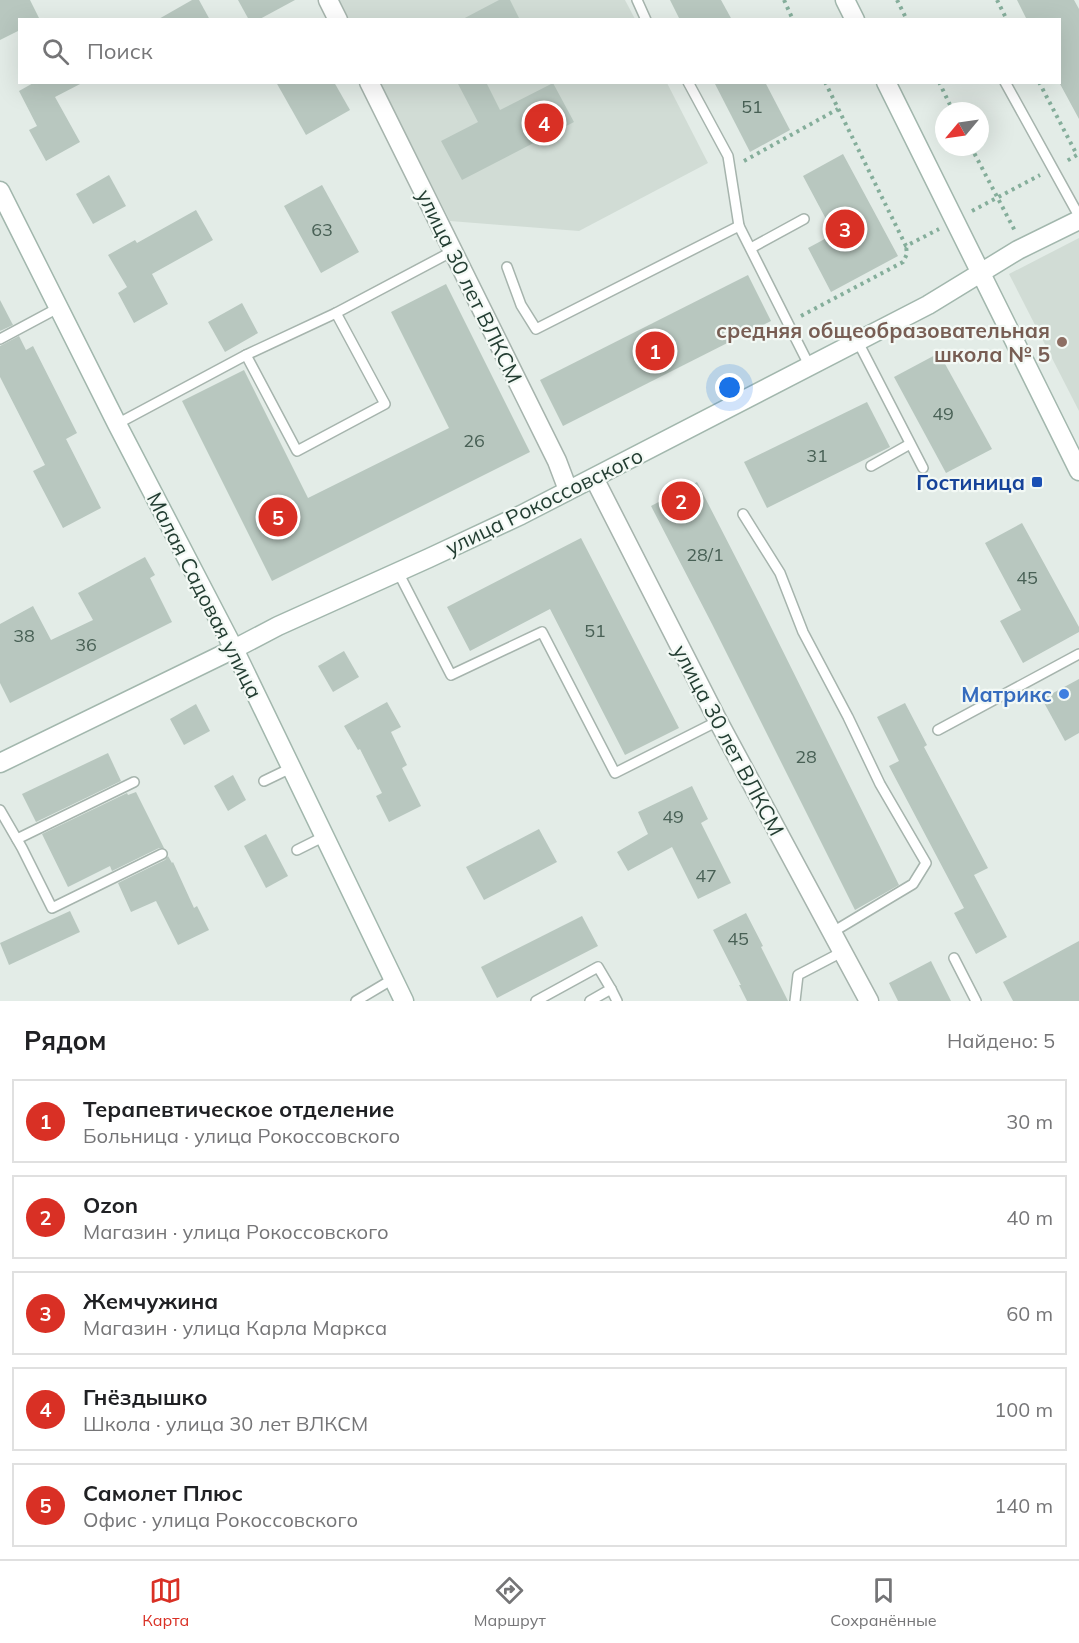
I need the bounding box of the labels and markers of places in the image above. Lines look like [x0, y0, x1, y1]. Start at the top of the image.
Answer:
pin: 4 [524, 100, 564, 146]
pin: 3 [826, 206, 864, 252]
place label: средняя общеобразовательная школа № 5 [716, 317, 1050, 367]
pin: 1 [636, 328, 674, 374]
marker: средняя общеобразовательная школа № 5 [1055, 335, 1069, 349]
place label: Гостиница [916, 469, 1025, 495]
marker: Гостиница [1030, 475, 1044, 489]
pin: 2 [662, 478, 700, 524]
pin: 5 [258, 494, 298, 540]
place label: Матрикс [961, 681, 1052, 707]
marker: Матрикс [1057, 687, 1071, 701]

